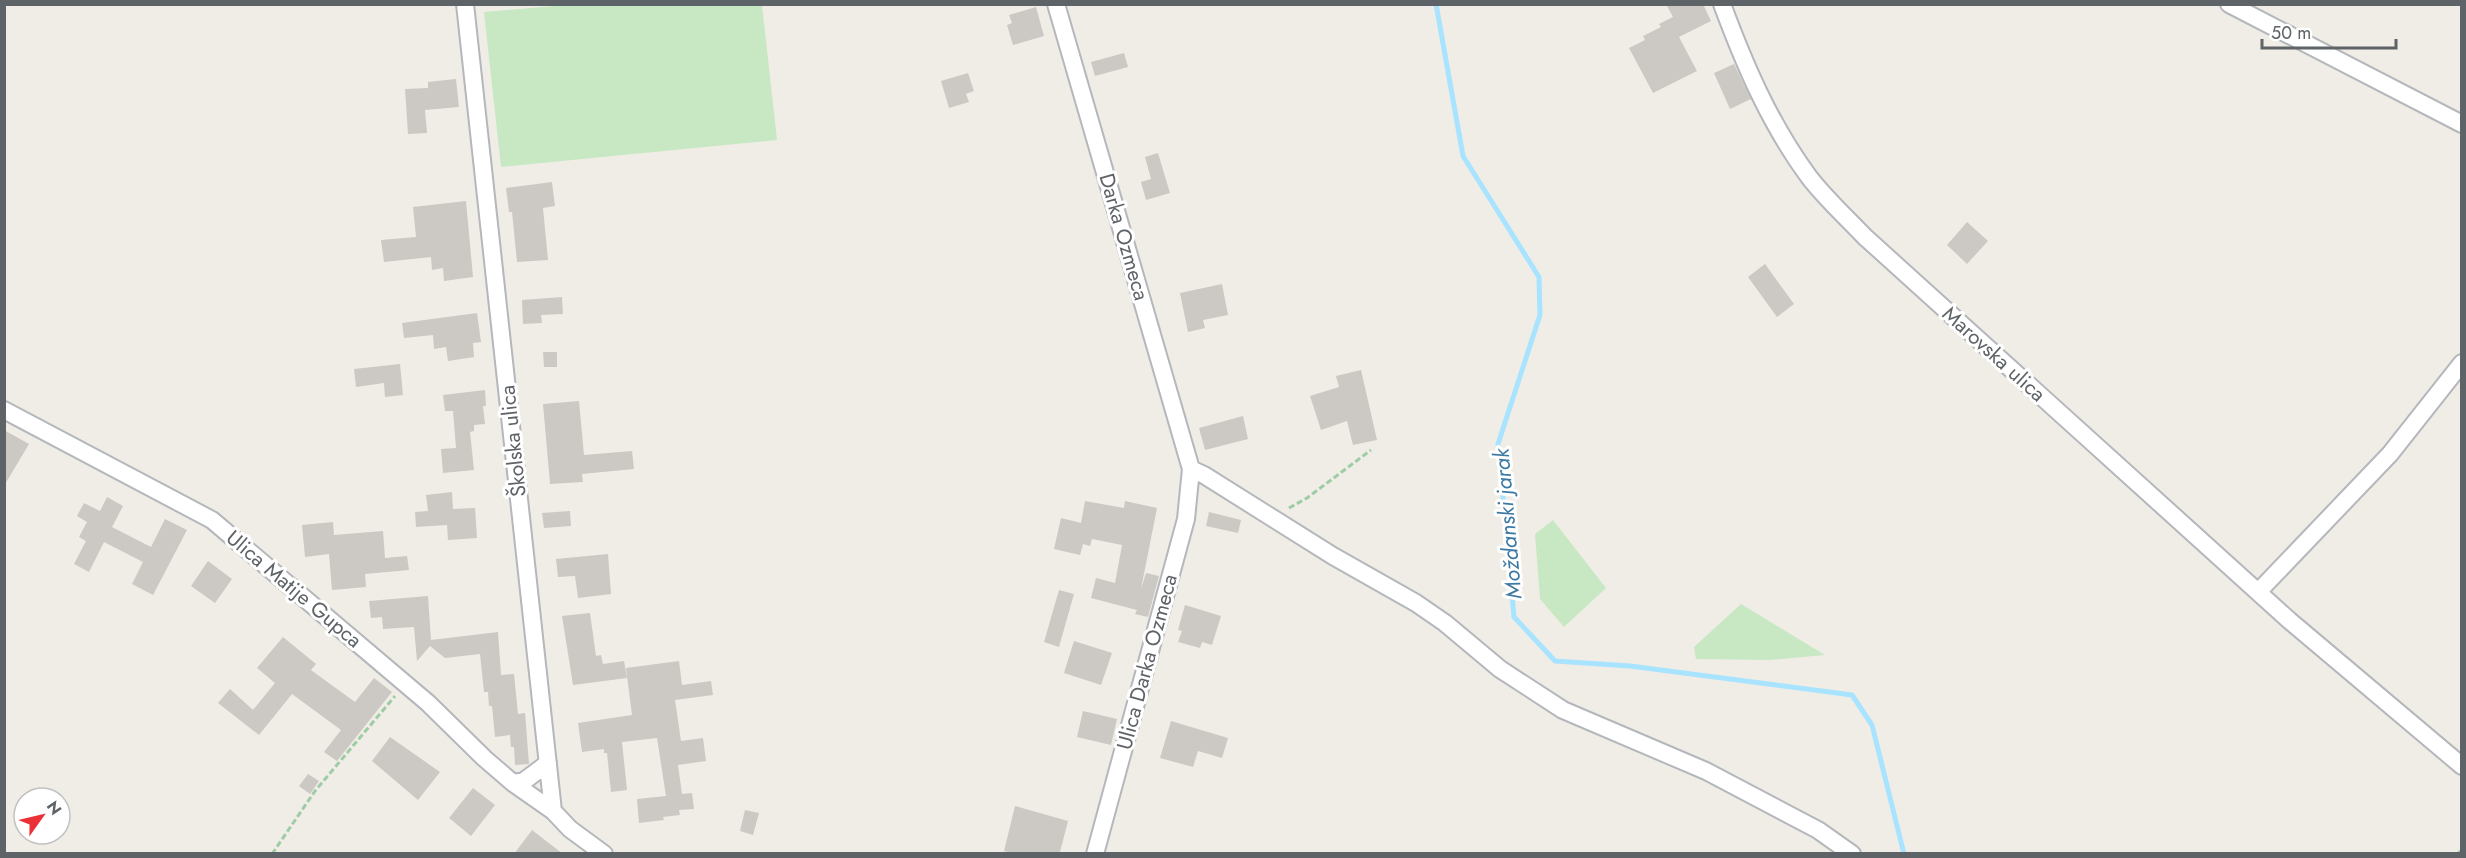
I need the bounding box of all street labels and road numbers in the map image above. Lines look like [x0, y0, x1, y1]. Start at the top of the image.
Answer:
street label: Darka Ozmeca [1092, 170, 1156, 304]
street label: Marovska ulica [1936, 299, 2052, 409]
street label: Školska ulica [492, 384, 534, 498]
street label: Ulica Matije Gupca [220, 523, 368, 655]
street label: Ulica Darka Ozmeca [1109, 571, 1185, 753]

